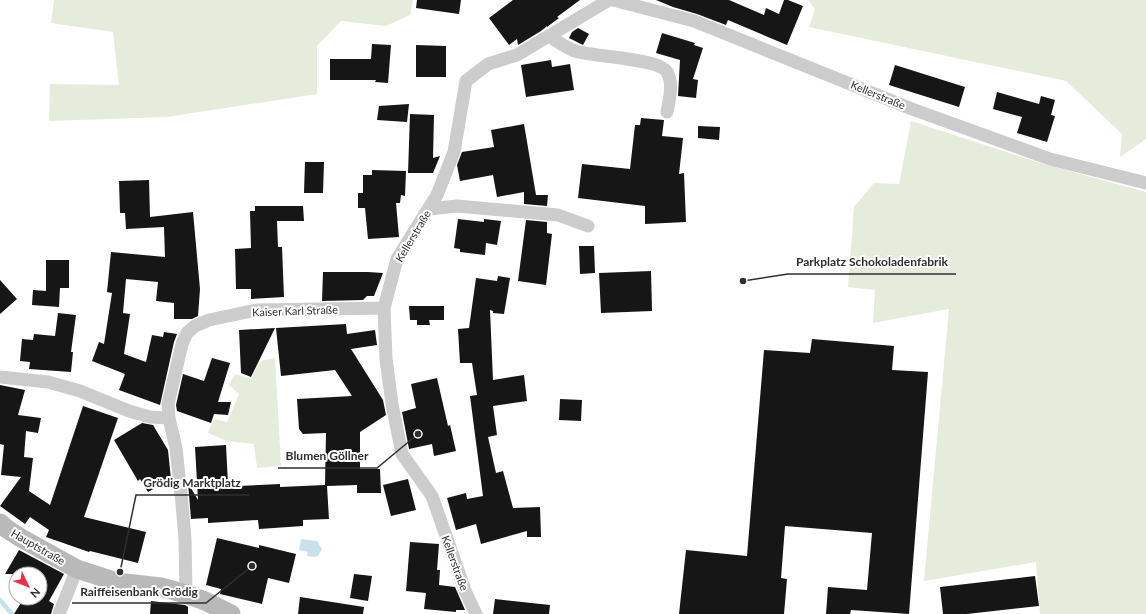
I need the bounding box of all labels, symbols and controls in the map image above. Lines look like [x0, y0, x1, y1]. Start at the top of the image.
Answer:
street label: Kellerstraße [849, 78, 908, 111]
street label: Kellerstraße [392, 207, 433, 264]
callout: Parkplatz Schokoladenfabrik [788, 250, 956, 274]
text: Parkplatz Schokoladenfabrik [796, 254, 949, 269]
street label: Kaiser Karl Straße [252, 302, 338, 318]
callout: Blumen Göllner [278, 444, 377, 468]
text: Blumen Göllner [286, 448, 369, 463]
callout: Grödig Marktplatz [136, 471, 249, 495]
text: Grödig Marktplatz [143, 475, 241, 490]
street label: Hauptstraße [9, 526, 68, 567]
street label: Kellerstraße [439, 533, 472, 592]
north arrow [8, 566, 48, 606]
callout: Raiffeisenbank Grödig [72, 579, 206, 603]
text: Raiffeisenbank Grödig [80, 584, 199, 599]
text: N [28, 586, 43, 601]

